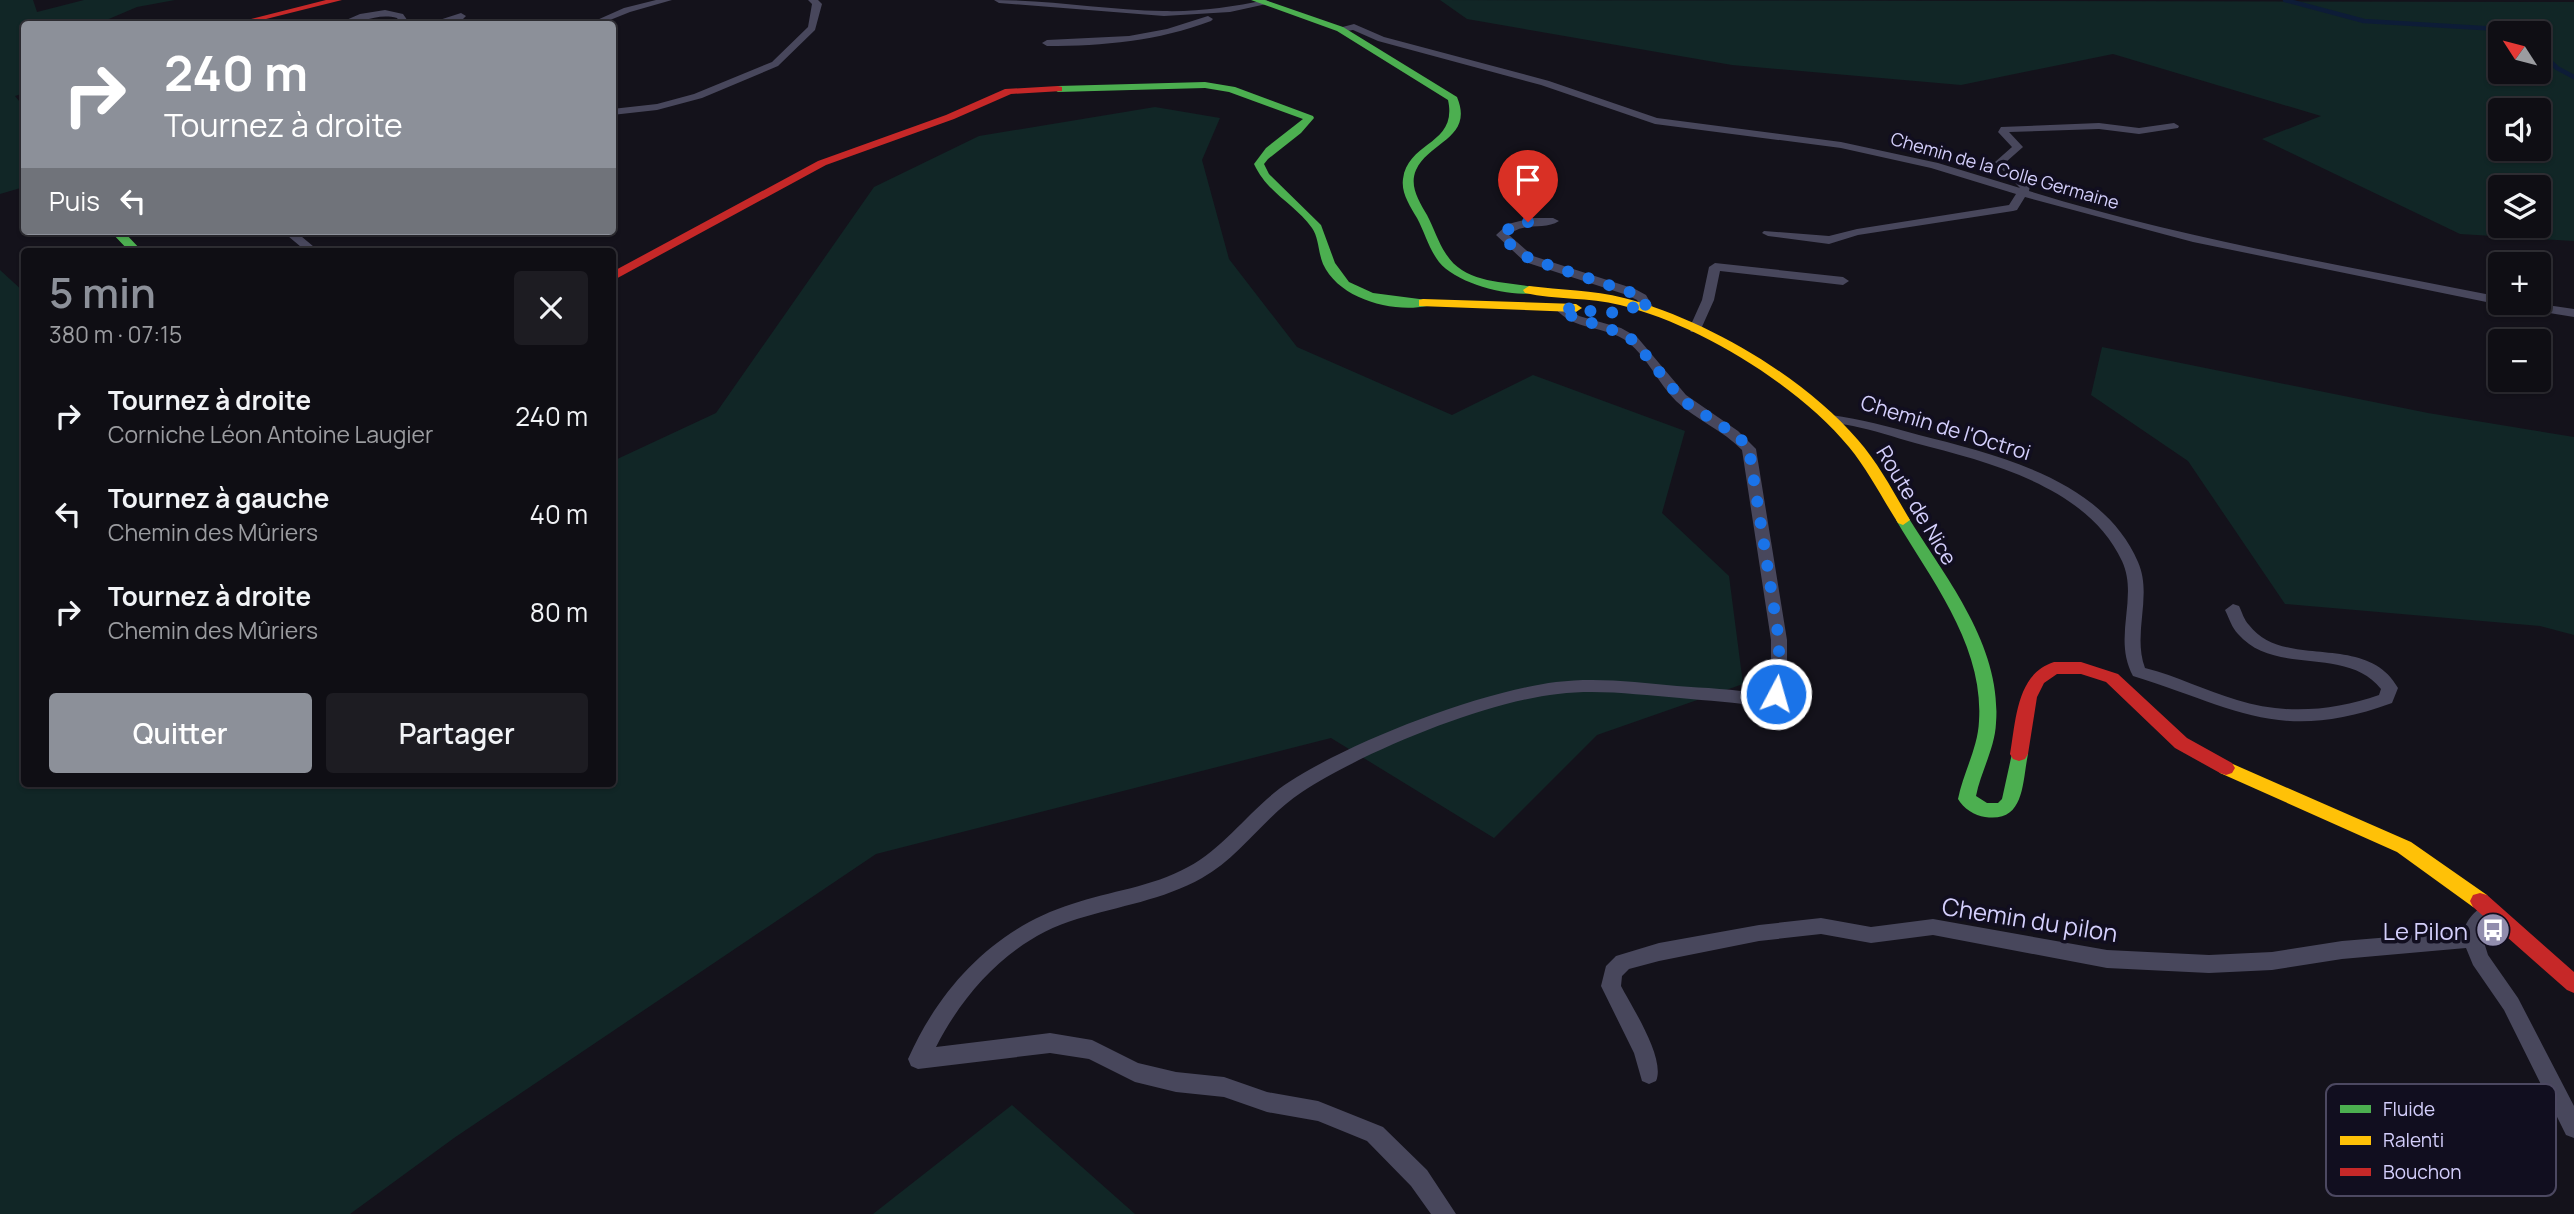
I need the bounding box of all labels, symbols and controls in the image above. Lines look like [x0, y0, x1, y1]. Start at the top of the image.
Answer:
north arrow [2488, 21, 2552, 84]
map controls [2488, 21, 2551, 392]
text: 240 m [164, 39, 308, 106]
icon: right [49, 49, 140, 140]
button: sound [2488, 98, 2551, 161]
text: Tournez à droite [164, 103, 403, 147]
street label: Chemin de la Colle Germaine [1888, 126, 2122, 214]
pin [1498, 150, 1558, 222]
icon: arrive [1509, 161, 1547, 199]
button: layers [2488, 175, 2551, 238]
icon: left [114, 182, 152, 220]
text: Puis [49, 183, 100, 219]
button: + [2488, 252, 2551, 315]
text: 5 min [49, 263, 156, 321]
button: close [514, 271, 588, 345]
text: 380 m · 07:15 [49, 318, 182, 350]
button: − [2488, 329, 2551, 392]
text: Tournez à droite [108, 382, 311, 418]
street label: Chemin de l'Octroi [1858, 388, 2034, 466]
icon: right [49, 397, 87, 435]
text: 240 m [515, 398, 588, 434]
text: Corniche Léon Antoine Laugier [108, 418, 433, 450]
street label: Route de Nice [1870, 440, 1964, 570]
text: Tournez à gauche [108, 480, 329, 516]
icon: left [49, 495, 87, 533]
text: 40 m [530, 496, 588, 532]
text: Chemin des Mûriers [108, 516, 318, 548]
text: Tournez à droite [108, 578, 311, 614]
icon: right [49, 593, 87, 631]
text: 80 m [530, 594, 588, 630]
text: Chemin des Mûriers [108, 614, 318, 646]
position arrow [1739, 657, 1813, 731]
button: Quitter [49, 693, 312, 773]
button: Partager [326, 693, 588, 773]
street label: Chemin du pilon [1940, 889, 2120, 949]
bus stop icon: Le Pilon [2474, 911, 2512, 949]
place label: Le Pilon [2383, 914, 2468, 947]
legend [2326, 1084, 2556, 1196]
text: Fluide [2383, 1096, 2435, 1122]
text: Ralenti [2383, 1127, 2444, 1153]
text: Bouchon [2383, 1159, 2462, 1185]

